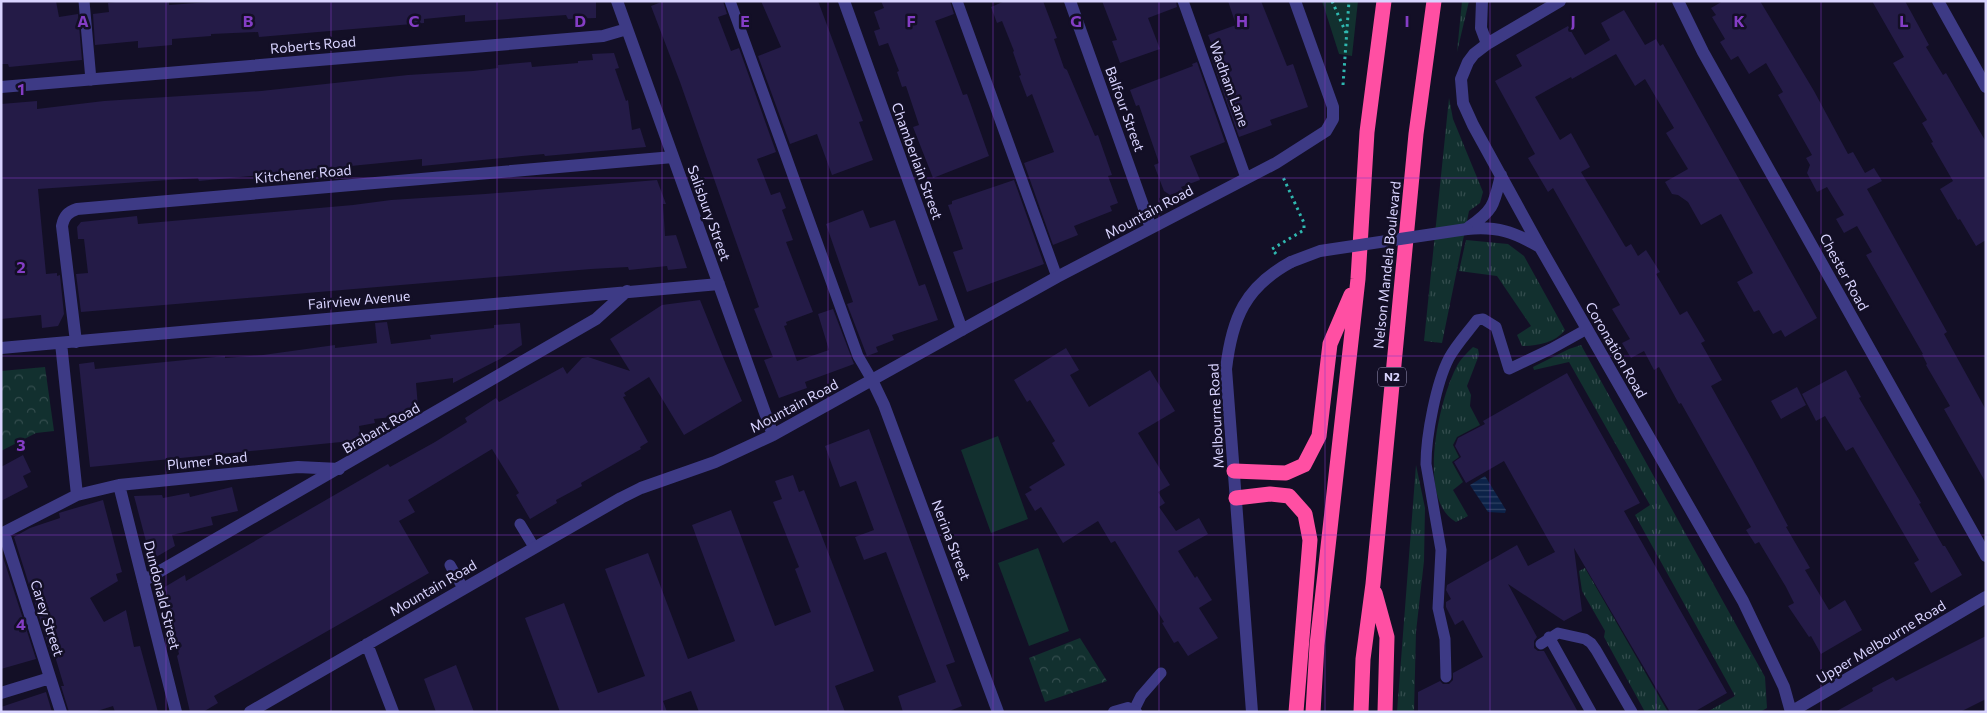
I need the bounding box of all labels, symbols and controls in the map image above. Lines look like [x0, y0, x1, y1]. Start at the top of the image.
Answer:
text: A [77, 11, 89, 30]
text: B [243, 11, 254, 30]
text: C [409, 11, 420, 30]
text: D [574, 11, 586, 30]
text: E [740, 11, 750, 30]
text: F [906, 11, 916, 30]
text: G [1070, 11, 1082, 30]
text: H [1236, 11, 1248, 30]
text: I [1404, 11, 1410, 30]
text: J [1570, 11, 1576, 30]
text: K [1733, 11, 1745, 30]
text: L [1899, 11, 1909, 30]
street label: Roberts Road [269, 32, 357, 57]
street label: Wadham Lane [1206, 39, 1253, 129]
street label: Balfour Street [1102, 64, 1149, 154]
text: 1 [17, 79, 25, 98]
street label: Chamberlain Street [888, 100, 947, 222]
street label: Kitchener Road [254, 161, 352, 186]
street label: Salisbury Street [684, 163, 735, 263]
street label: Nelson Mandela Boulevard [1369, 180, 1404, 350]
street label: Mountain Road [1102, 181, 1196, 242]
street label: Chester Road [1816, 230, 1873, 313]
text: 2 [16, 257, 26, 276]
street label: Fairview Avenue [307, 287, 411, 312]
street label: Coronation Road [1582, 299, 1651, 401]
street label: Melbourne Road [1204, 363, 1227, 469]
road number: N2 [1378, 368, 1406, 387]
street label: Mountain Road [747, 375, 841, 436]
street label: Brabant Road [339, 399, 422, 457]
text: 3 [16, 435, 26, 454]
street label: Plumer Road [166, 448, 248, 473]
street label: Nerina Street [928, 497, 975, 583]
street label: Dundonald Street [141, 539, 184, 651]
street label: Mountain Road [386, 556, 479, 619]
street label: Carey Street [27, 578, 68, 658]
street label: Upper Melbourne Road [1813, 596, 1948, 687]
text: 4 [16, 614, 26, 633]

